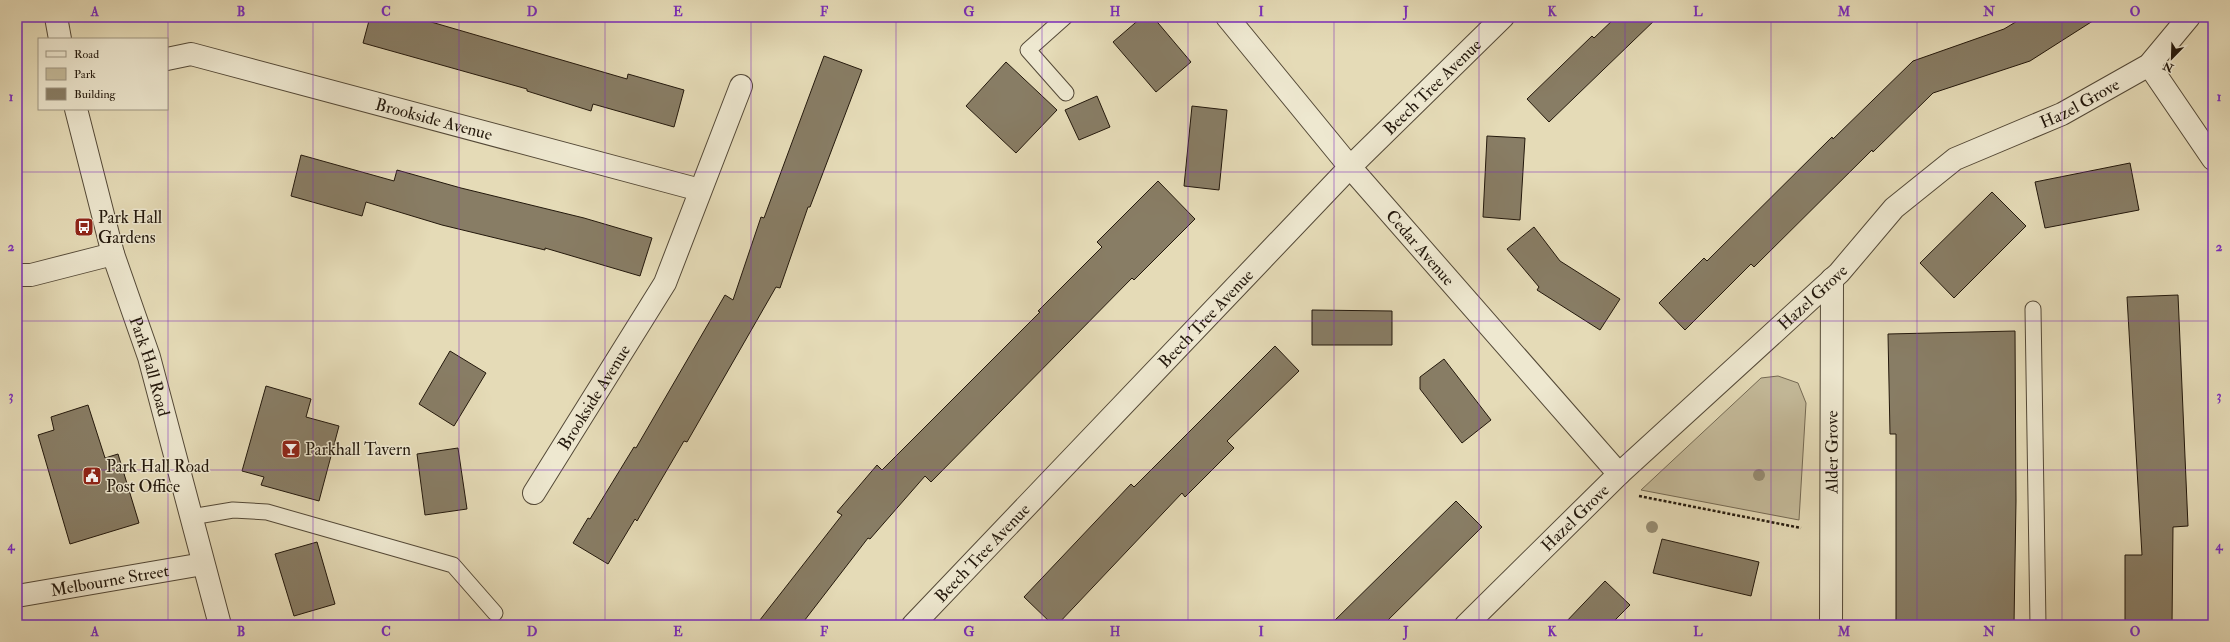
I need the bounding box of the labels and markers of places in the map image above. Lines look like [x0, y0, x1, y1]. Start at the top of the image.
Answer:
place label: Park Hall Gardens [98, 207, 163, 248]
bus stop icon: Park Hall Gardens [73, 216, 95, 238]
bar icon: Parkhall Tavern [280, 438, 302, 460]
place label: Parkhall Tavern [305, 439, 411, 460]
place label: Park Hall Road Post Office [106, 456, 210, 497]
public building icon: Park Hall Road Post Office [81, 465, 103, 487]

